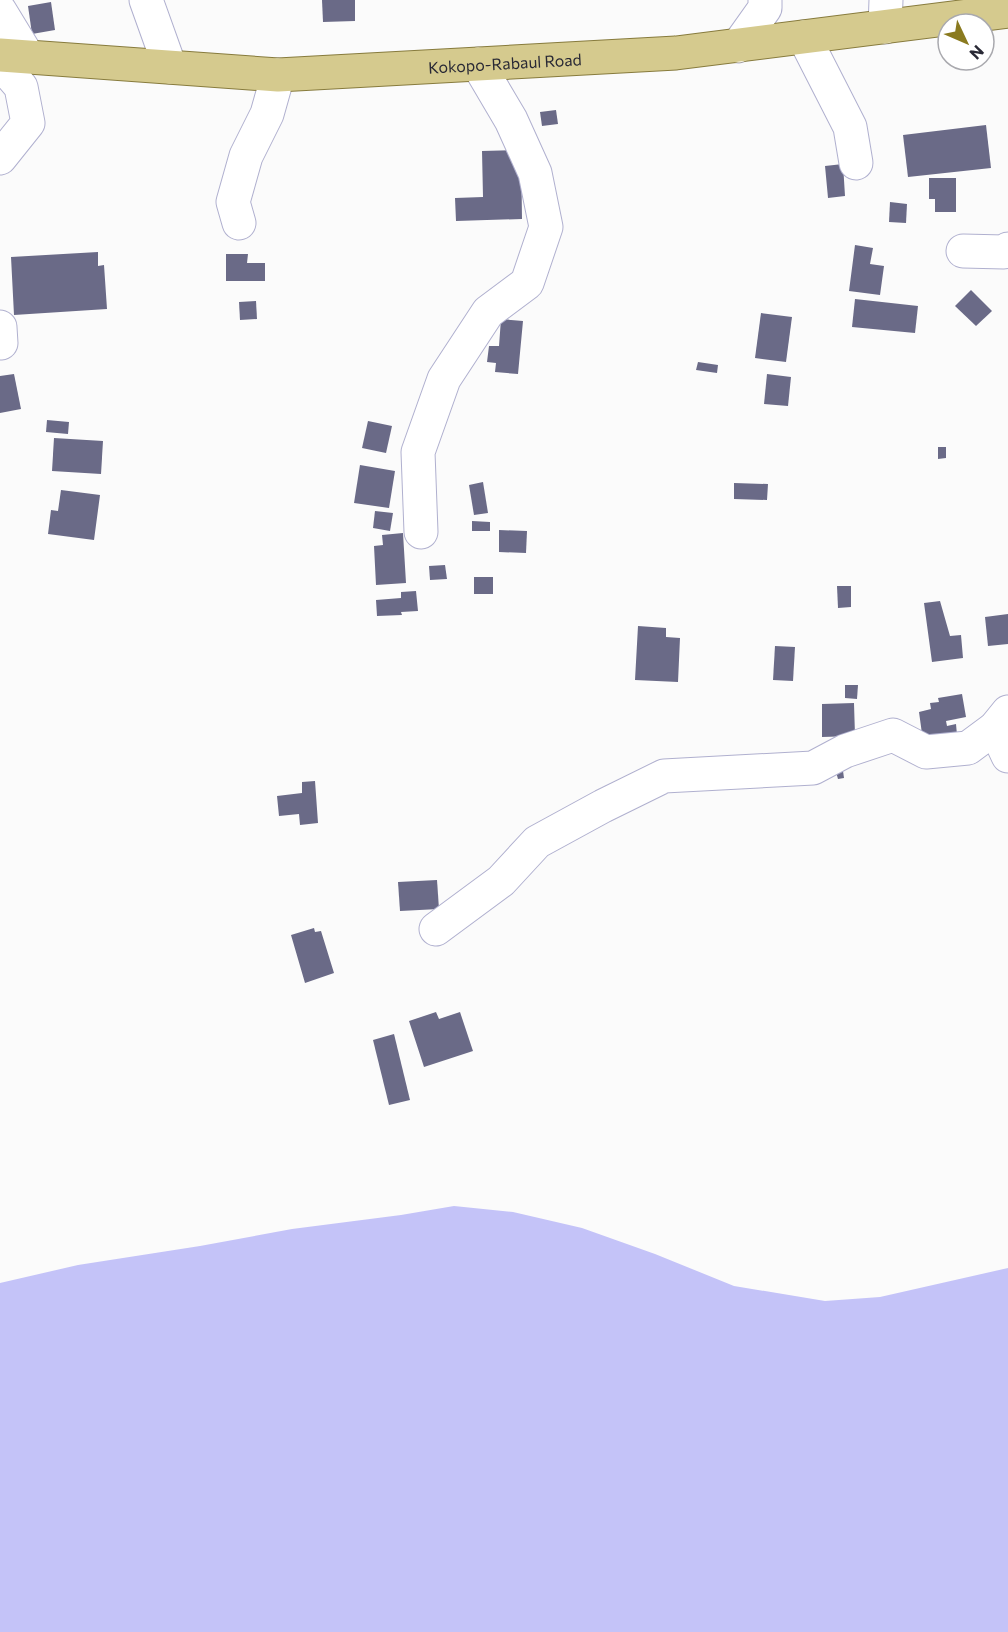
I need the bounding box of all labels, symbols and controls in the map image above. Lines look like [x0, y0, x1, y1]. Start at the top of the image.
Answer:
north arrow [936, 12, 996, 72]
text: N [966, 42, 988, 64]
street label: Kokopo-Rabaul Road [428, 49, 582, 76]

